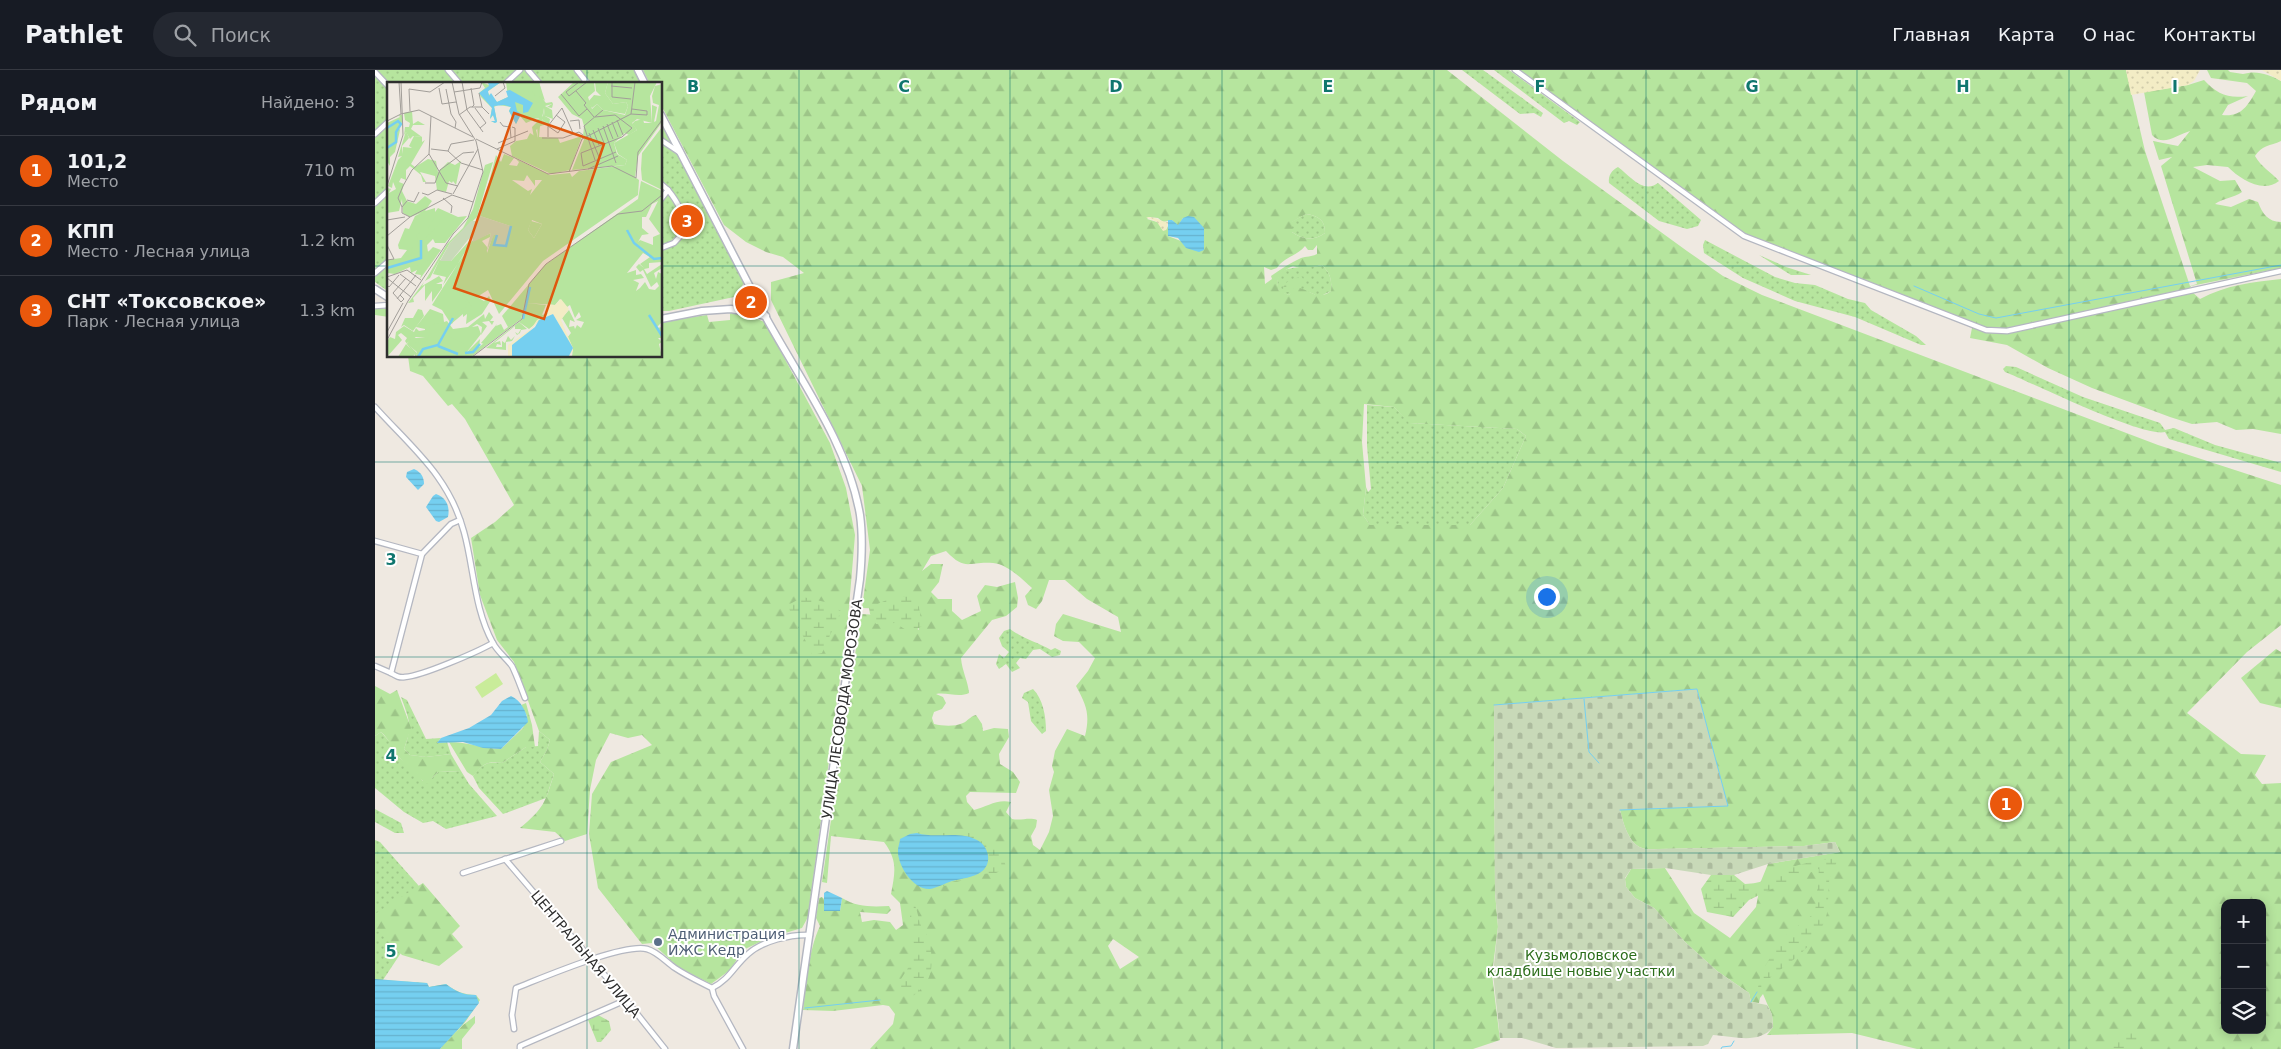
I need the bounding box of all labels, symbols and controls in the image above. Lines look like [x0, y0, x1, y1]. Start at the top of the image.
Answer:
search box [153, 12, 503, 57]
text: Pathlet [25, 21, 123, 49]
icon: search [171, 21, 199, 49]
text: Поиск [211, 24, 271, 46]
text: Главная [1892, 24, 1970, 45]
text: Карта [1998, 24, 2055, 45]
text: О нас [2083, 24, 2135, 45]
text: Контакты [2163, 24, 2256, 45]
text: B [687, 77, 699, 96]
text: C [898, 77, 910, 96]
text: D [1109, 77, 1123, 96]
text: E [1323, 77, 1333, 96]
text: F [1535, 77, 1545, 96]
text: G [1745, 77, 1759, 96]
text: H [1956, 77, 1970, 96]
text: I [2172, 77, 2178, 96]
inset map [387, 82, 663, 358]
text: Рядом [20, 91, 97, 115]
text: Найдено: 3 [261, 93, 355, 112]
text: 101,2 [67, 150, 127, 172]
text: 1 [30, 161, 42, 180]
text: 710 m [304, 161, 355, 180]
text: Место [67, 172, 119, 191]
pin: 3 [671, 202, 703, 240]
text: КПП [67, 220, 114, 242]
text: 2 [30, 231, 42, 250]
text: 1.2 km [300, 231, 355, 250]
text: Место · Лесная улица [67, 242, 250, 261]
pin: 2 [735, 283, 767, 321]
text: СНТ «Токсовское» [67, 290, 266, 312]
text: 3 [30, 301, 42, 320]
text: 1.3 km [300, 301, 355, 320]
text: Парк · Лесная улица [67, 312, 240, 331]
text: 3 [385, 550, 397, 569]
your location [1534, 584, 1560, 610]
street label: УЛИЦА ЛЕСОВОДА МОРОЗОВА [819, 598, 865, 820]
text: 4 [385, 746, 397, 765]
pin: 1 [1990, 785, 2022, 823]
street label: ЦЕНТРАЛЬНАЯ УЛИЦА [528, 887, 644, 1021]
map controls [2221, 899, 2266, 1034]
button: + [2221, 899, 2266, 944]
place label: Администрация ИЖС Кедр [668, 926, 786, 958]
marker: Администрация ИЖС Кедр [652, 936, 664, 948]
text: 5 [385, 942, 397, 961]
button: − [2221, 944, 2266, 989]
park label: Кузьмоловское кладбище новые участки [1487, 947, 1675, 979]
button: layers [2221, 989, 2266, 1034]

